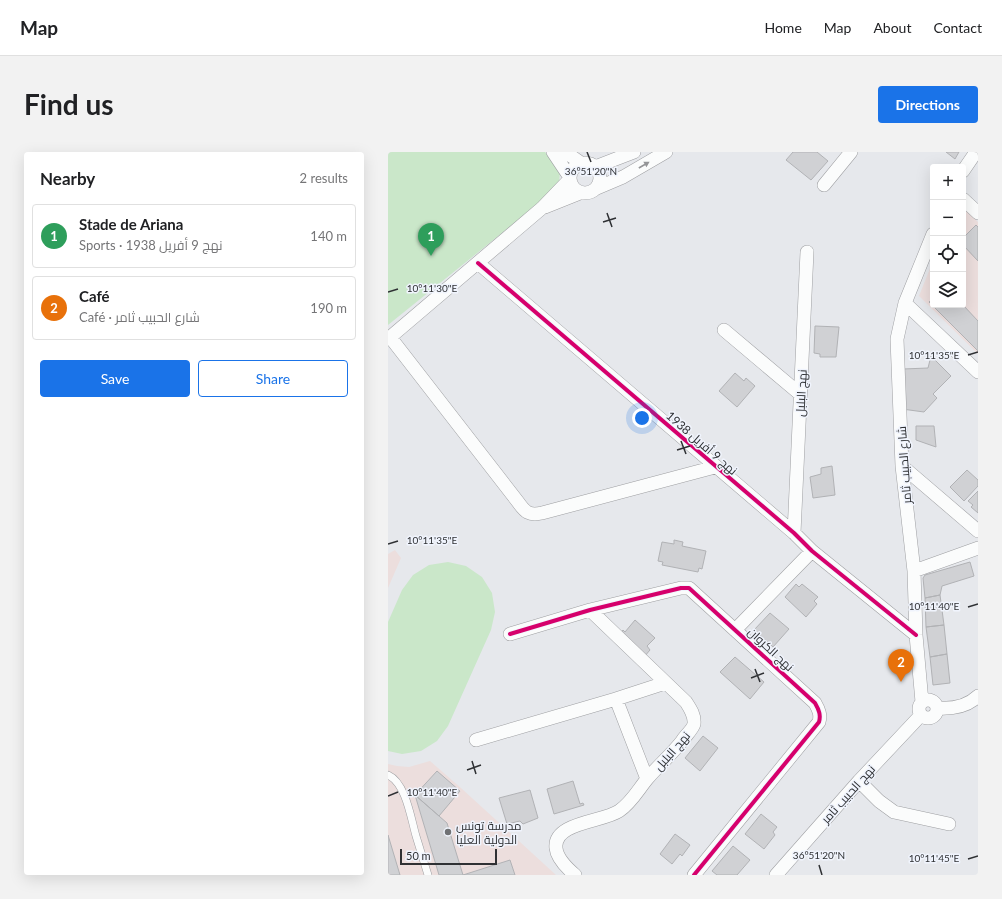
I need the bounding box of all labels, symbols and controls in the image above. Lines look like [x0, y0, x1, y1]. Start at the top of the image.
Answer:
text: Map [20, 16, 58, 39]
text: Home [764, 19, 802, 36]
text: Map [824, 19, 851, 36]
text: About [873, 19, 911, 36]
text: Contact [933, 19, 982, 36]
button: Directions [878, 86, 978, 123]
text: Find us [24, 87, 114, 121]
one-way arrow [639, 161, 650, 168]
map controls [930, 164, 966, 308]
button: + [930, 164, 966, 200]
text: 36°51'20"N [565, 165, 617, 177]
text: Nearby [40, 168, 95, 189]
text: 2 results [300, 170, 348, 186]
button: − [930, 200, 966, 236]
text: Stade de Ariana [79, 215, 183, 233]
pin: 1 [418, 223, 444, 256]
text: 1 [50, 228, 58, 244]
text: 140 m [310, 228, 347, 244]
button: locate [930, 236, 966, 272]
text: Sports · نهج 9 أفريل 1938 [79, 237, 222, 253]
button: layers [930, 272, 966, 308]
text: 10°11'30"E [407, 282, 457, 294]
text: Café [79, 287, 110, 305]
text: 2 [50, 300, 58, 316]
text: 190 m [310, 300, 347, 316]
text: Café · شارع الحبيب ثامر [79, 309, 200, 325]
text: 10°11'35"E [909, 349, 959, 361]
button: Save [40, 360, 190, 397]
button: Share [198, 360, 348, 397]
street label: نهج البلبل [792, 369, 811, 417]
your location [632, 408, 652, 428]
street label: نهج 9 أفريل 1938 [663, 408, 741, 479]
street label: شارع الحبيب ثامر [894, 425, 915, 505]
text: 10°11'35"E [407, 534, 457, 546]
text: 10°11'40"E [909, 600, 959, 612]
street label: نهج الكروان [744, 624, 797, 675]
pin: 2 [888, 649, 914, 682]
street label: نهج البلبل [651, 728, 694, 774]
street label: نهج الحبيب ثامر [817, 762, 879, 828]
text: 10°11'40"E [407, 786, 457, 798]
place label: مدرسة تونس الدولية العليا [456, 818, 522, 847]
marker: مدرسة تونس الدولية العليا [443, 827, 453, 837]
scale bar [400, 847, 497, 866]
text: 50 m [406, 849, 431, 862]
text: 36°51'20"N [793, 849, 845, 861]
text: 10°11'45"E [909, 852, 959, 864]

